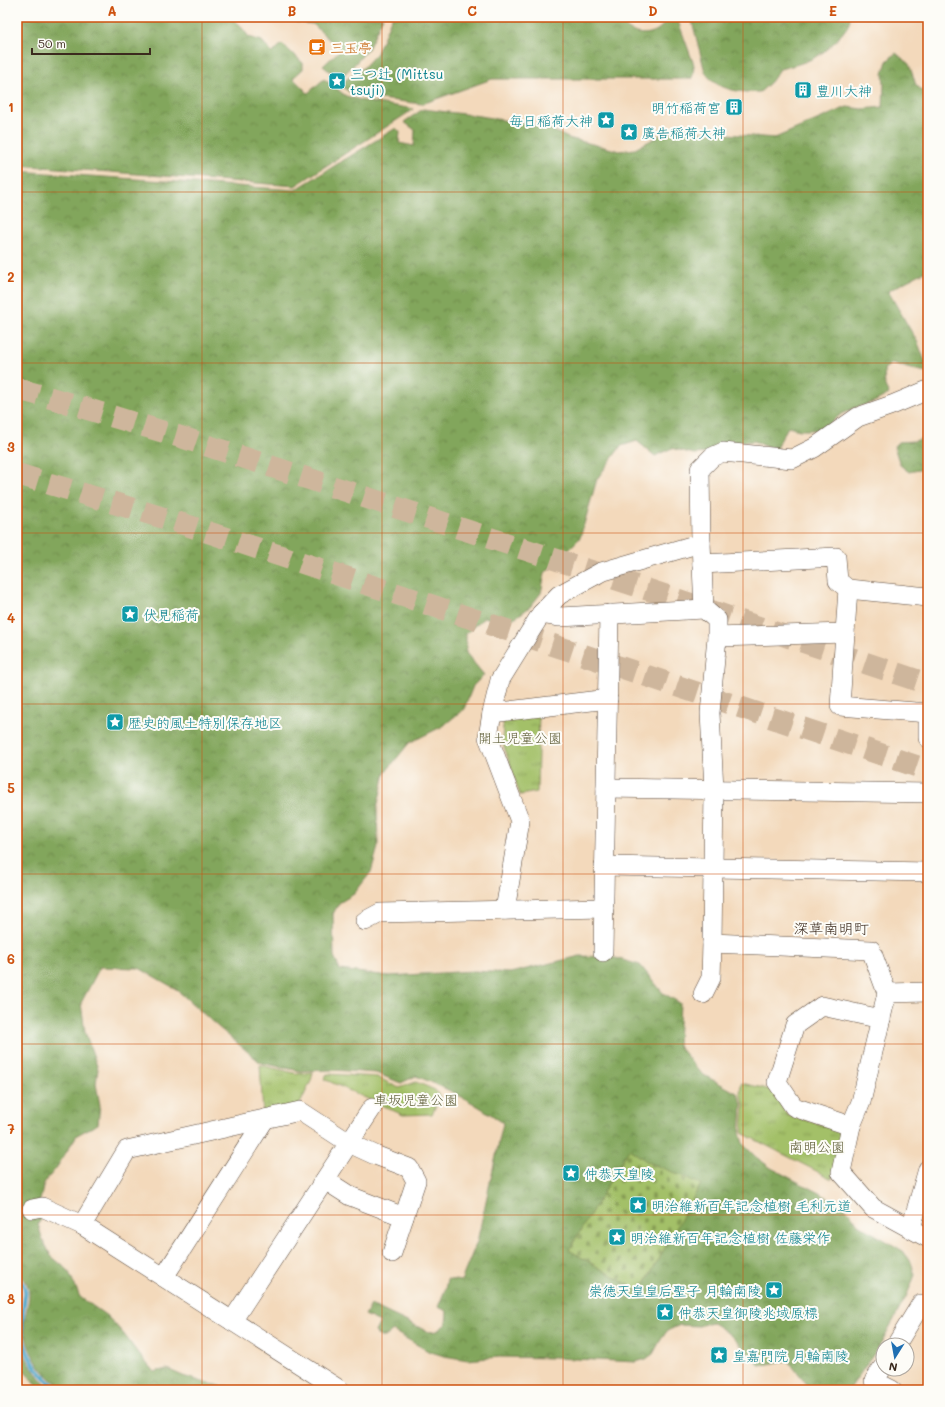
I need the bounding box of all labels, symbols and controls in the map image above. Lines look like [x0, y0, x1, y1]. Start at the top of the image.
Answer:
text: A [107, 2, 117, 19]
text: B [288, 2, 297, 19]
text: C [467, 2, 477, 19]
text: D [648, 2, 658, 19]
text: E [829, 2, 837, 19]
scale bar [32, 30, 150, 56]
text: 50 m [38, 35, 66, 51]
cafe icon: 三玉亭 [307, 37, 327, 57]
place label: 三玉亭 [330, 38, 372, 57]
place label: 三つ辻 (Mittsu tsuji) [350, 64, 443, 99]
place icon: 三つ辻 (Mittsu tsuji) [327, 71, 347, 91]
building icon: 豊川大神 [793, 80, 813, 100]
place label: 豊川大神 [816, 81, 872, 100]
building icon: 明竹稲荷宮 [724, 97, 744, 117]
text: 1 [8, 98, 14, 115]
place label: 明竹稲荷宮 [651, 98, 721, 117]
place icon: 毎日稲荷大神 [596, 110, 616, 130]
place label: 毎日稲荷大神 [509, 111, 593, 130]
place icon: 廣告稲荷大神 [619, 122, 639, 142]
place label: 廣告稲荷大神 [642, 123, 726, 142]
text: 2 [7, 268, 15, 285]
text: 3 [7, 438, 15, 455]
place icon: 伏見稲荷 [120, 604, 140, 624]
place label: 伏見稲荷 [143, 605, 199, 624]
text: 4 [7, 609, 15, 626]
place icon: 歴史的風土特別保存地区 [105, 712, 125, 732]
place label: 歴史的風土特別保存地区 [128, 713, 282, 732]
park label: 開土児童公園 [478, 728, 562, 747]
text: 5 [7, 779, 15, 796]
district label: 深草南明町 [793, 918, 869, 938]
text: 6 [7, 950, 15, 967]
park label: 車坂児童公園 [374, 1090, 458, 1109]
text: 7 [7, 1120, 15, 1137]
park label: 南明公園 [789, 1137, 845, 1156]
place icon: 仲恭天皇陵 [561, 1163, 581, 1183]
place label: 仲恭天皇陵 [584, 1164, 654, 1183]
place icon: 明治維新百年記念植樹 毛利元道 [628, 1195, 648, 1215]
place label: 明治維新百年記念植樹 毛利元道 [651, 1196, 851, 1215]
place icon: 明治維新百年記念植樹 佐藤栄作 [607, 1227, 627, 1247]
place label: 明治維新百年記念植樹 佐藤栄作 [630, 1228, 830, 1247]
place icon: 崇徳天皇皇后聖子 月輪南陵 [764, 1280, 784, 1300]
place label: 崇徳天皇皇后聖子 月輪南陵 [589, 1281, 761, 1300]
text: 8 [7, 1290, 15, 1307]
place icon: 仲恭天皇御陵兆域原標 [655, 1302, 675, 1322]
place label: 仲恭天皇御陵兆域原標 [678, 1303, 818, 1322]
north arrow [875, 1337, 915, 1377]
place icon: 皇嘉門院 月輪南陵 [709, 1345, 729, 1365]
place label: 皇嘉門院 月輪南陵 [732, 1346, 848, 1365]
text: N [887, 1359, 899, 1375]

